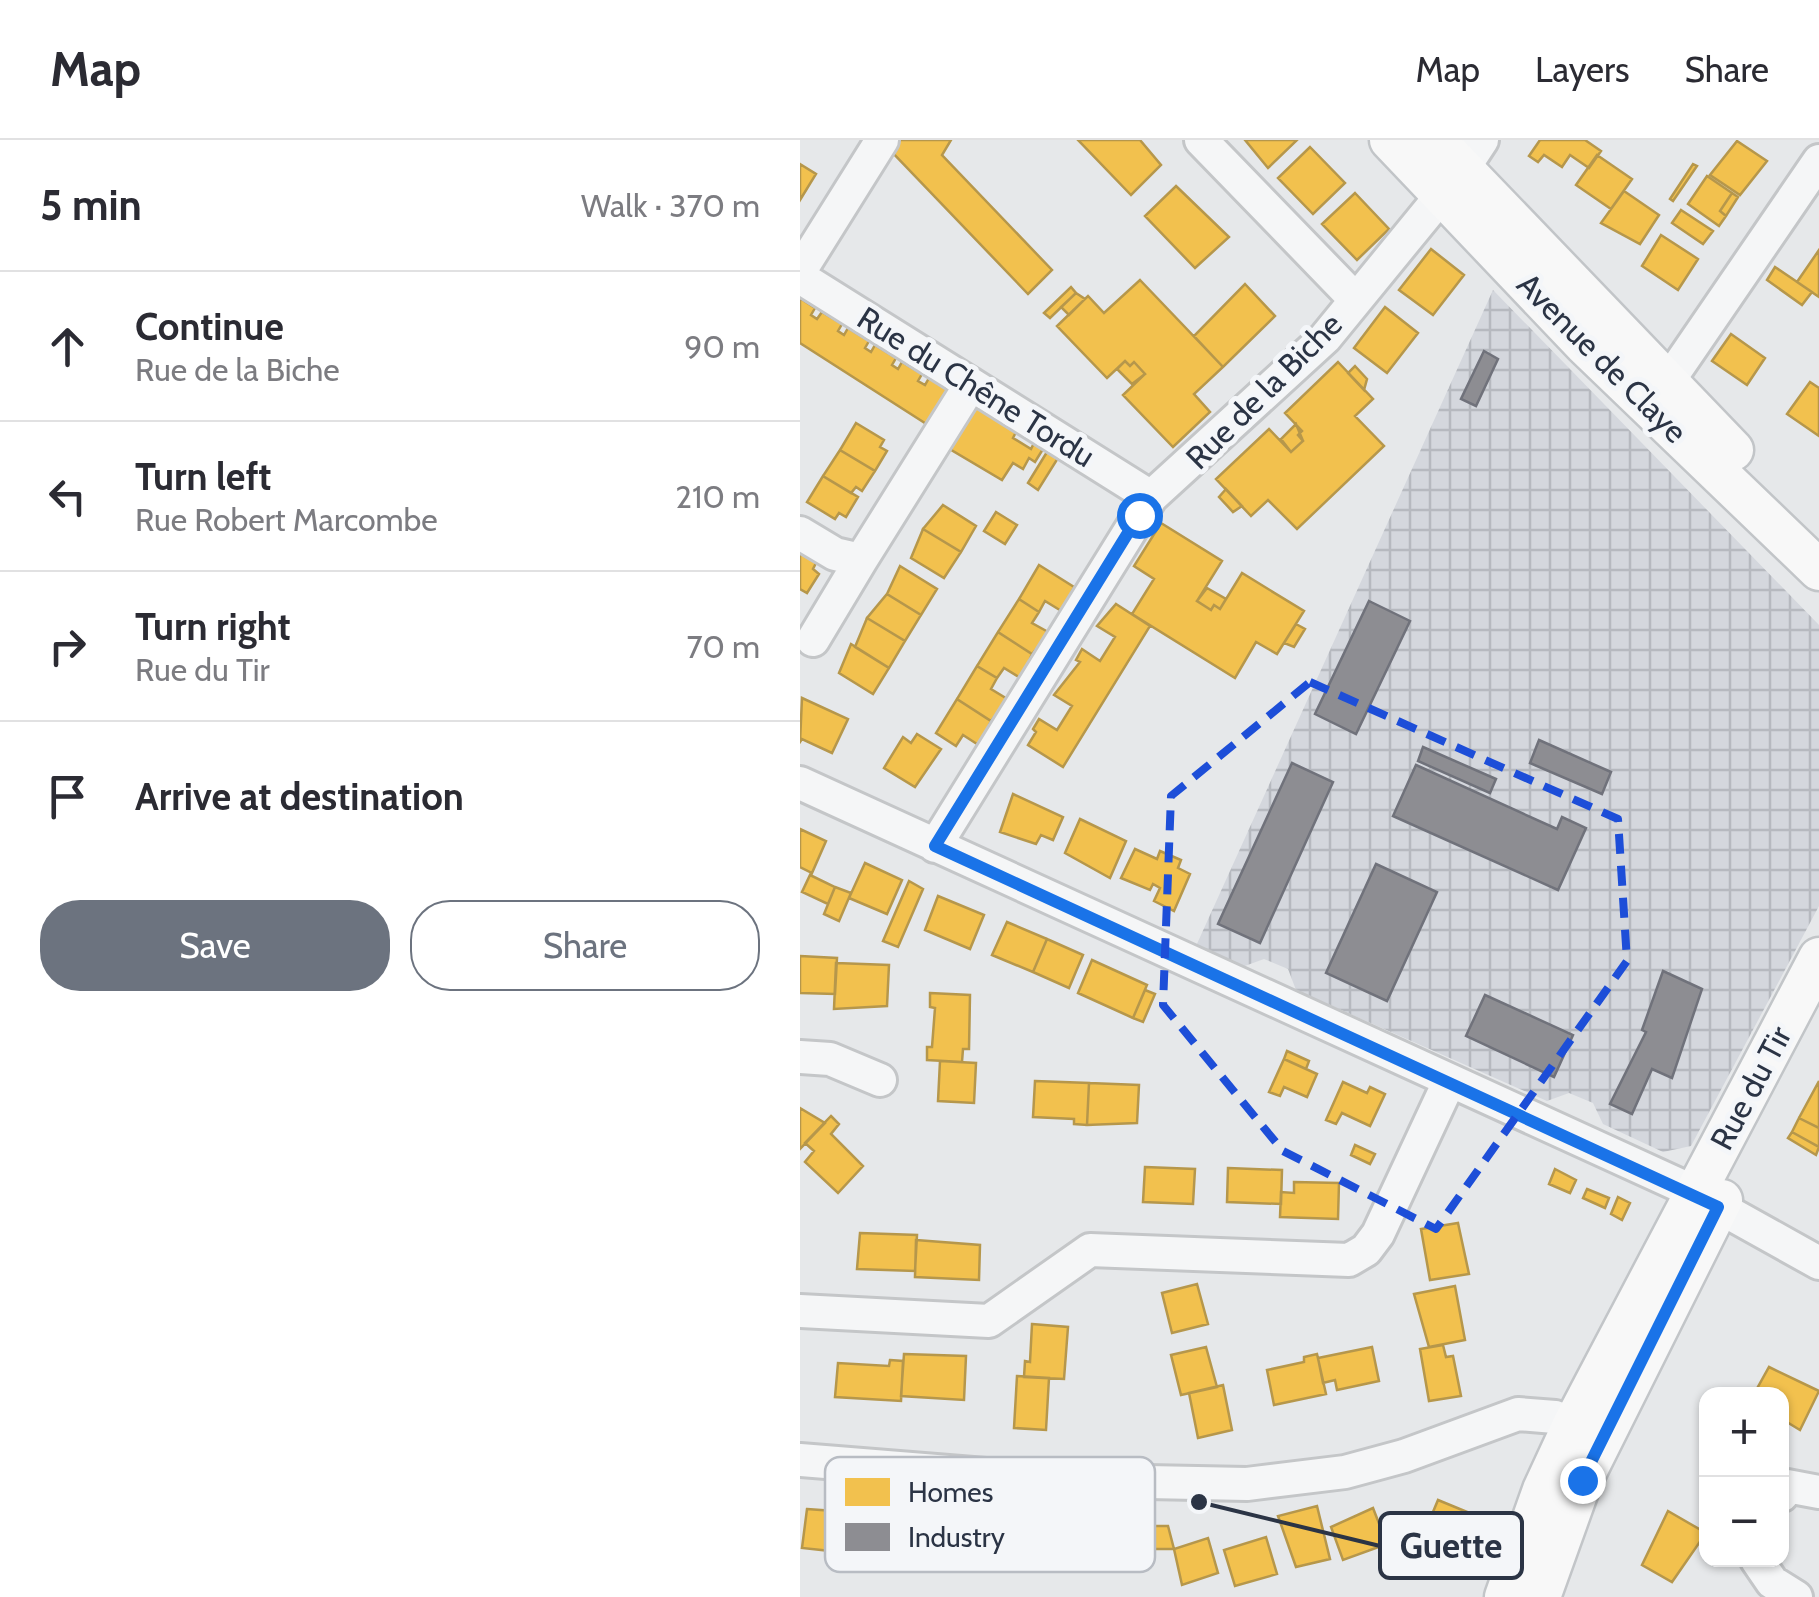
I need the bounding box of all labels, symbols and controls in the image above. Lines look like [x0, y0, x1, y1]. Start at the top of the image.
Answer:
text: Map [50, 40, 141, 98]
text: Map [1416, 48, 1480, 91]
text: Layers [1535, 48, 1629, 91]
text: Share [1684, 48, 1769, 91]
text: 5 min [40, 179, 142, 231]
text: Walk · 370 m [581, 186, 760, 225]
street label: Avenue de Claye [1509, 265, 1695, 451]
street label: Rue du Chêne Tordu [850, 298, 1102, 475]
text: Continue [135, 303, 284, 350]
street label: Rue de la Biche [1177, 304, 1350, 477]
icon: ahead [40, 319, 95, 374]
text: 90 m [684, 327, 760, 366]
text: Rue de la Biche [135, 350, 340, 389]
text: Turn left [135, 453, 271, 500]
icon: left [40, 469, 95, 524]
text: 210 m [675, 477, 760, 516]
route start [1117, 493, 1163, 539]
text: Rue Robert Marcombe [135, 500, 438, 539]
text: Turn right [135, 603, 291, 650]
icon: right [40, 619, 95, 674]
text: 70 m [687, 627, 760, 666]
text: Rue du Tir [135, 650, 270, 689]
icon: arrive [40, 769, 95, 824]
text: Arrive at destination [135, 773, 464, 820]
button: Save [40, 900, 390, 991]
button: Share [410, 900, 760, 991]
street label: Rue du Tir [1702, 1018, 1800, 1156]
map controls [1699, 1387, 1789, 1567]
button: + [1699, 1387, 1789, 1477]
legend [825, 1457, 1155, 1572]
route end [1560, 1458, 1606, 1504]
text: Homes [908, 1475, 993, 1509]
button: − [1699, 1477, 1789, 1567]
callout: Guette [1380, 1513, 1522, 1578]
text: Industry [908, 1520, 1005, 1554]
text: Guette [1400, 1524, 1502, 1567]

